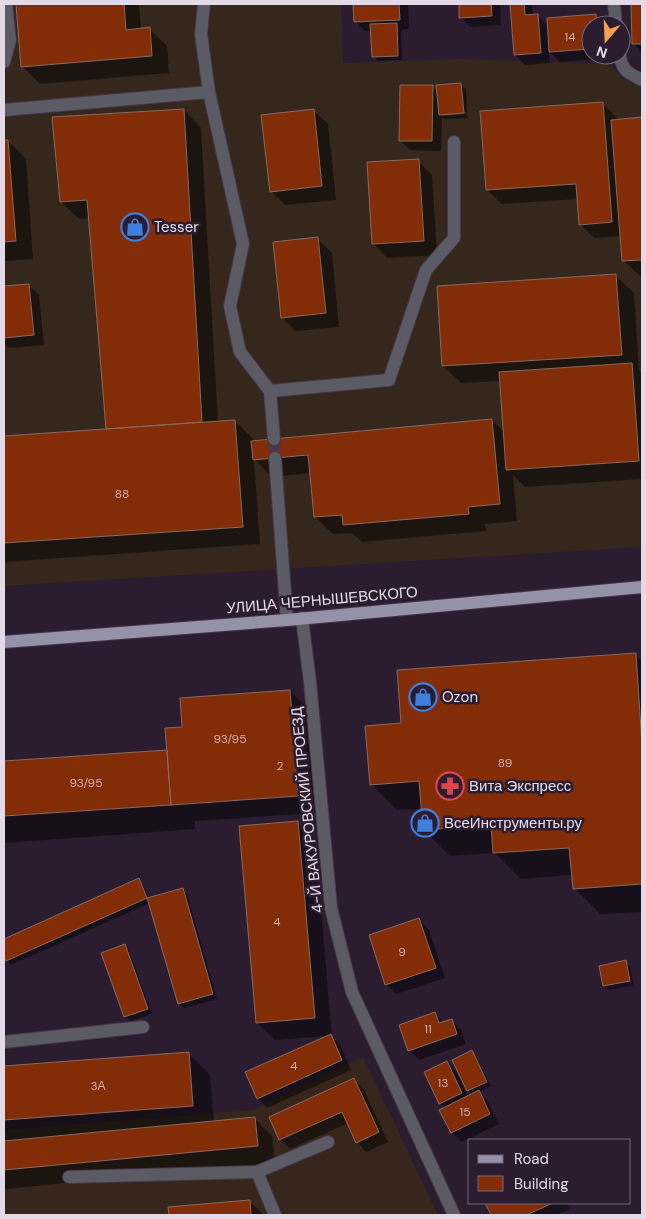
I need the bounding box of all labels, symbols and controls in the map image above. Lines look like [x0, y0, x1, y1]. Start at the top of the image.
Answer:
north arrow [581, 15, 631, 65]
house number: 14 [564, 29, 576, 45]
text: N [594, 42, 610, 62]
shop icon: Tesser [120, 212, 150, 242]
place label: Tesser [154, 217, 199, 237]
house number: 88 [115, 486, 129, 502]
street label: УЛИЦА ЧЕРНЫШЕВСКОГО [225, 582, 419, 618]
shop icon: Ozon [408, 682, 438, 712]
place label: Ozon [442, 687, 478, 707]
street label: 4-Й ВАКУРОВСКИЙ ПРОЕЗД [286, 706, 328, 914]
house number: 93/95 [214, 731, 246, 747]
house number: 89 [498, 755, 512, 771]
house number: 2 [277, 758, 284, 774]
pharmacy icon: Вита Экспресс [435, 771, 465, 801]
house number: 93/95 [70, 775, 102, 791]
place label: Вита Экспресс [469, 776, 572, 796]
shop icon: ВсеИнструменты.ру [410, 808, 440, 838]
place label: ВсеИнструменты.ру [444, 813, 583, 833]
house number: 4 [273, 914, 281, 930]
house number: 9 [398, 944, 406, 960]
house number: 11 [424, 1021, 432, 1037]
house number: 4 [290, 1058, 298, 1074]
house number: 13 [438, 1075, 448, 1091]
house number: 3А [90, 1078, 106, 1094]
house number: 15 [459, 1104, 471, 1120]
legend [468, 1139, 631, 1204]
text: Road [514, 1149, 549, 1169]
text: Building [514, 1174, 569, 1194]

